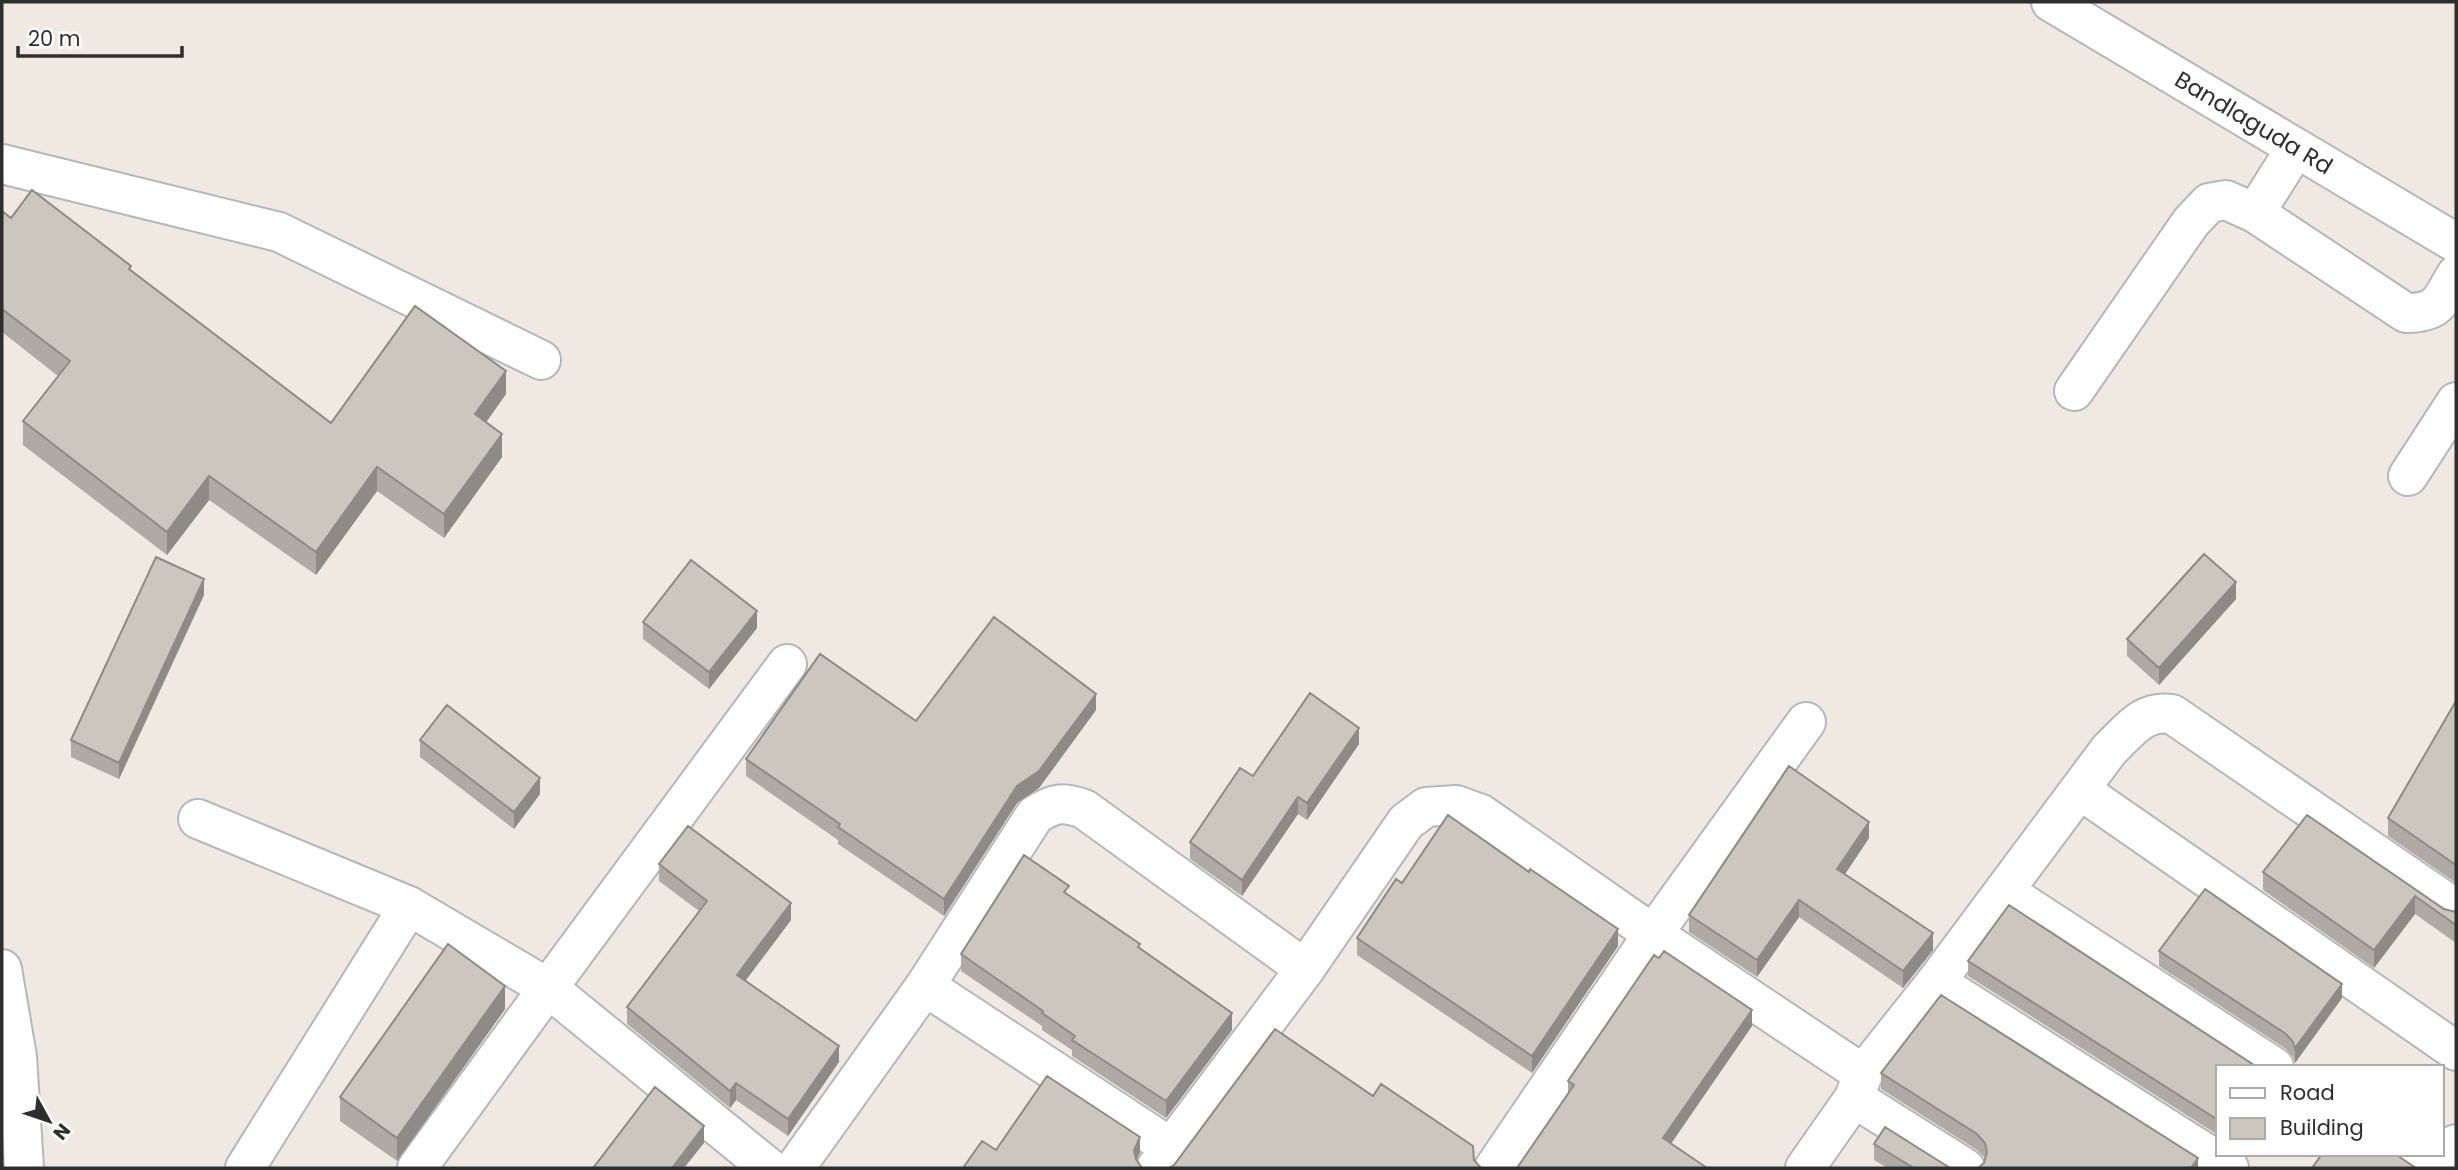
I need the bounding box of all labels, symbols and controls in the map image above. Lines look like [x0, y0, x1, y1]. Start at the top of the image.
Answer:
scale bar [18, 14, 182, 58]
text: 20 m [28, 24, 81, 53]
street label: Bandlaguda Rd [2169, 63, 2339, 182]
legend [2216, 1065, 2444, 1156]
text: Road [2280, 1078, 2335, 1107]
north arrow [14, 1086, 84, 1156]
text: Building [2280, 1113, 2364, 1142]
text: N [47, 1117, 77, 1146]

